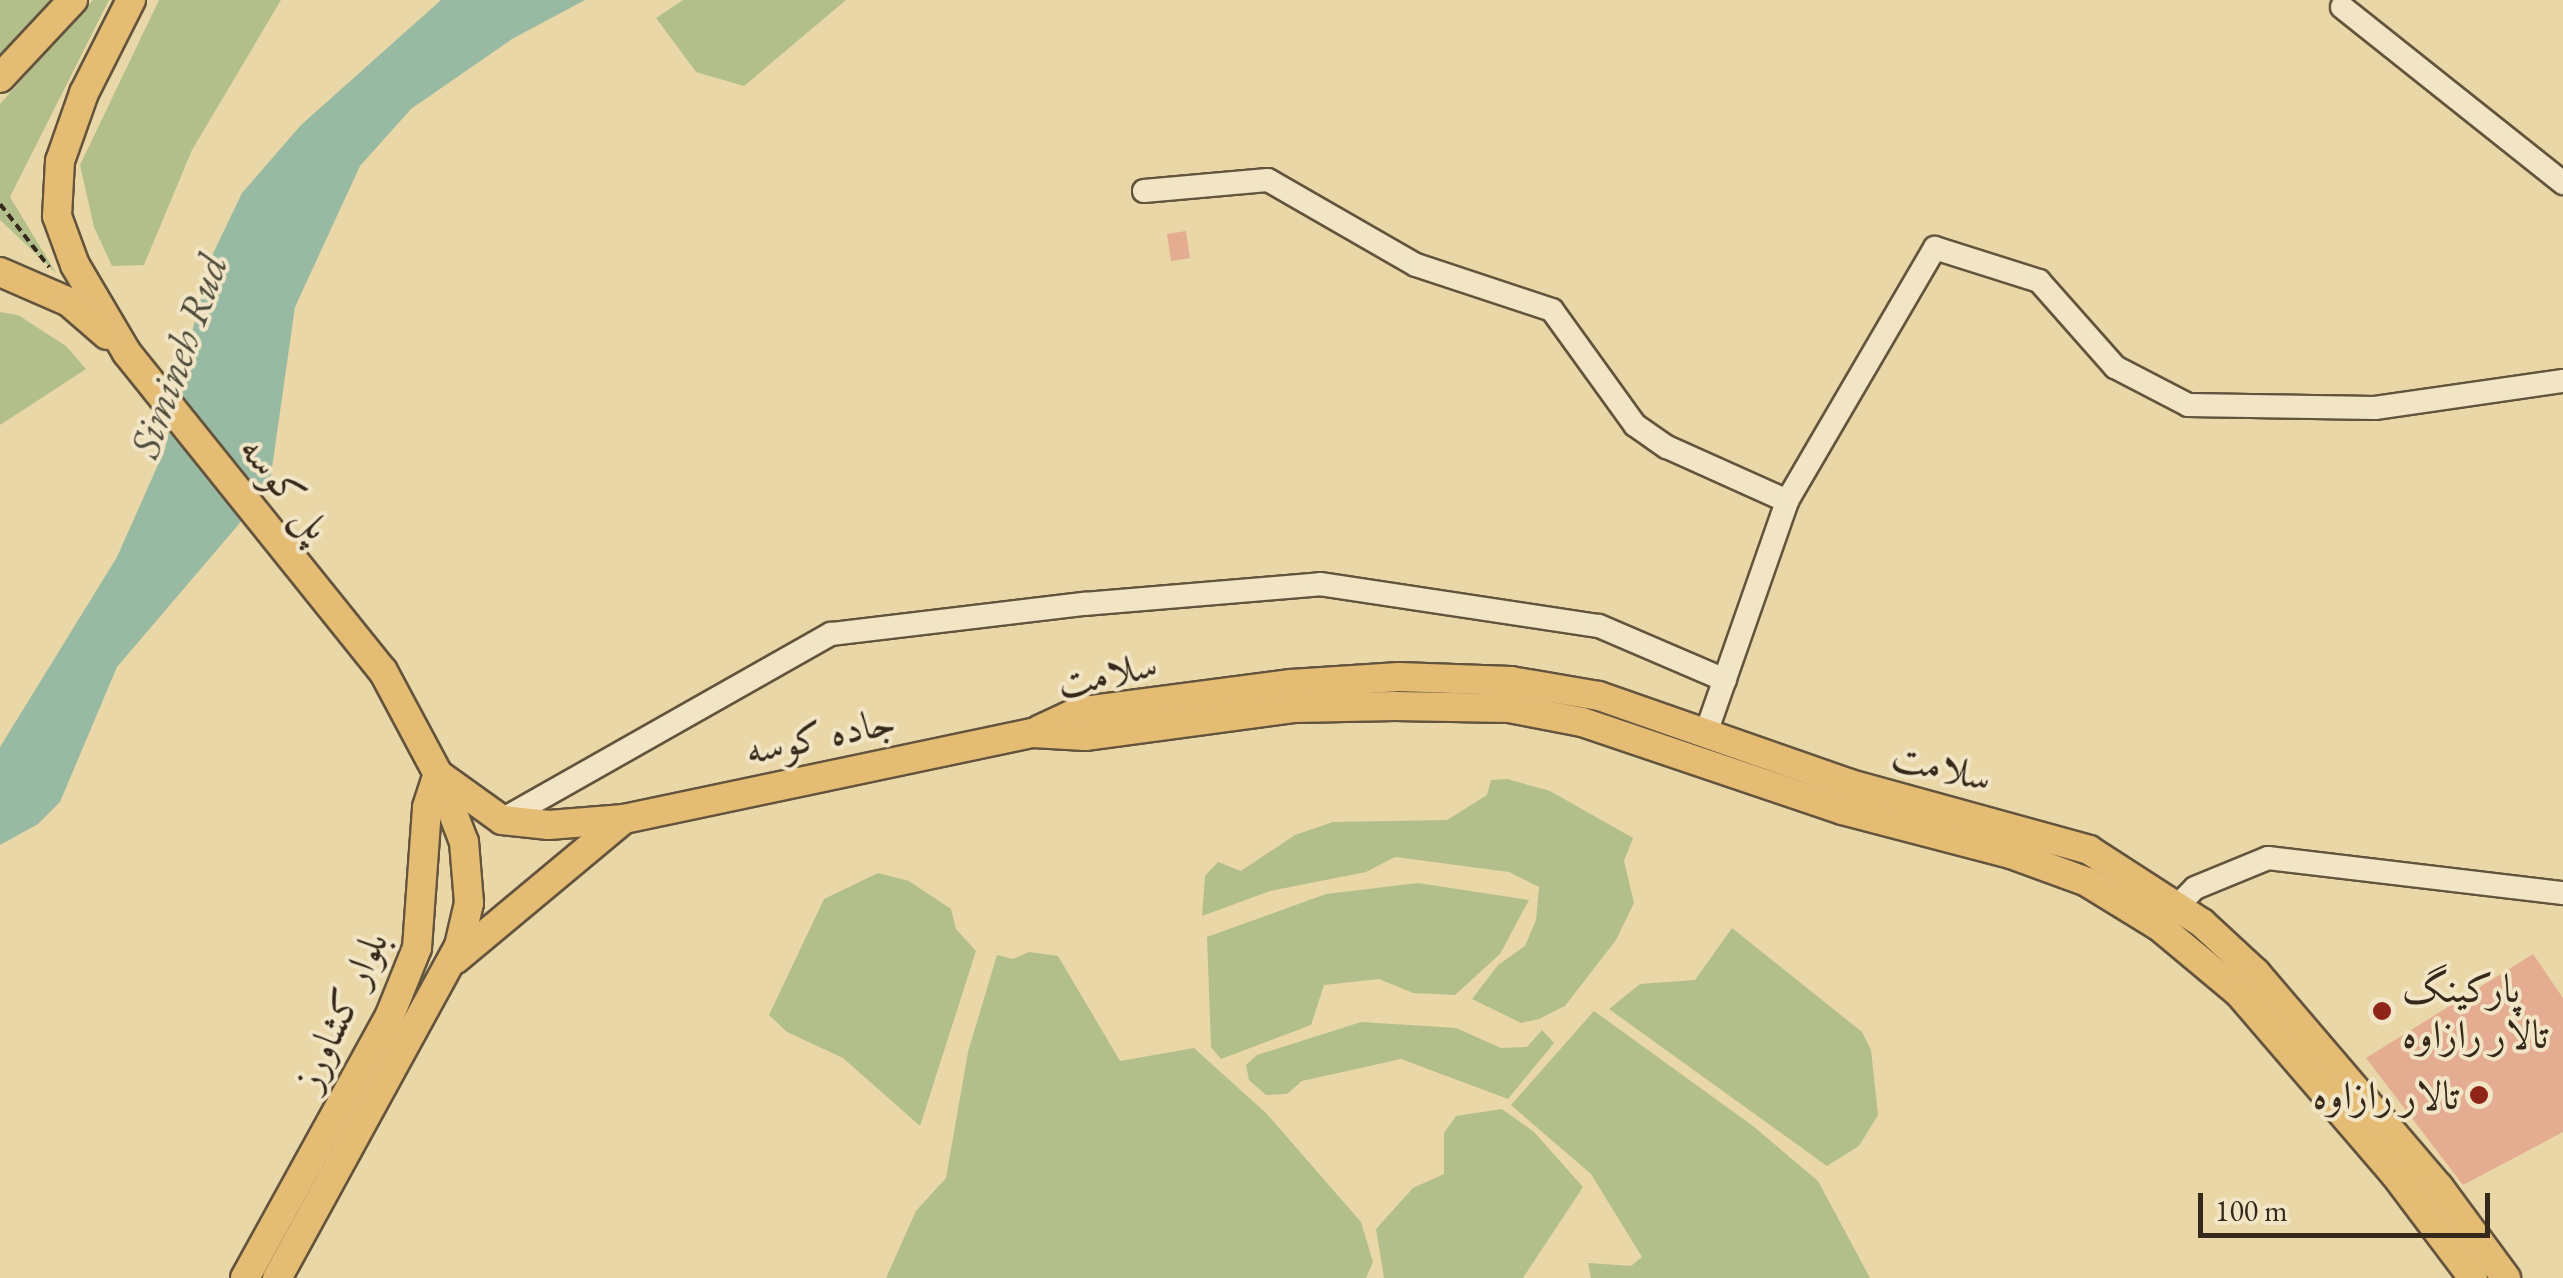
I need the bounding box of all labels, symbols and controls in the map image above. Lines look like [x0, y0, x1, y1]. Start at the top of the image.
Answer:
water label: Simineh Rud [119, 248, 239, 464]
street label: پل کوسه [230, 426, 342, 548]
street label: سلامت [1052, 639, 1162, 707]
street label: جاده کوسه [741, 696, 899, 774]
street label: سلامت [1887, 730, 1997, 802]
street label: بلوار کشاورز [282, 923, 398, 1097]
place label: پارکینگ تالار رازاوه [2402, 964, 2548, 1058]
marker: پارکینگ تالار رازاوه [2371, 1000, 2393, 1022]
place label: تالار رازاوه [2313, 1071, 2459, 1119]
marker: تالار رازاوه [2468, 1084, 2490, 1106]
scale bar [2203, 1173, 2496, 1235]
text: 100 m [2215, 1191, 2288, 1230]

